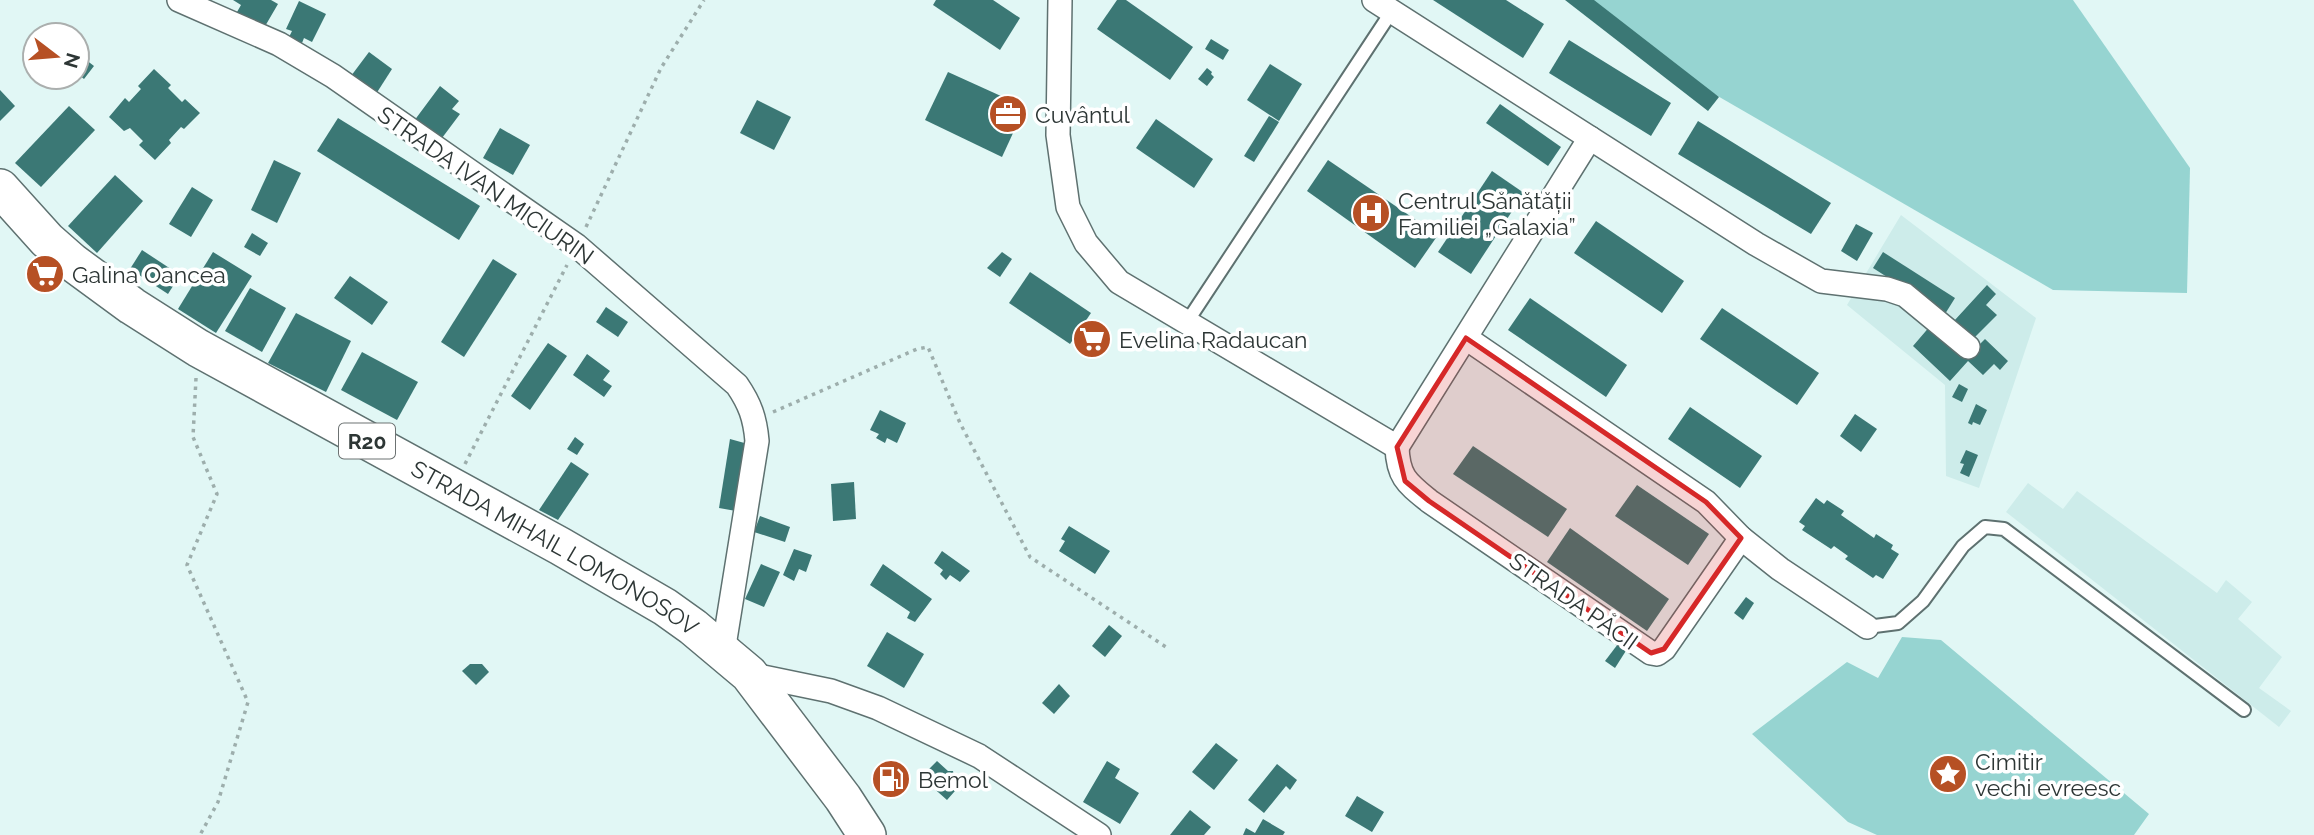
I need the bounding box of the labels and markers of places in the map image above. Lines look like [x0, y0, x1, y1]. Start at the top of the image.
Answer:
office icon: Cuvântul [987, 93, 1029, 135]
place label: Cuvântul [1035, 101, 1131, 128]
place label: Centrul Sănătății Familiei „Galaxia” [1398, 187, 1576, 240]
hospital icon: Centrul Sănătății Familiei „Galaxia” [1350, 192, 1392, 234]
supermarket icon: Galina Oancea [24, 253, 66, 295]
place label: Galina Oancea [72, 261, 226, 288]
supermarket icon: Evelina Radaucan [1071, 318, 1113, 360]
place label: Evelina Radaucan [1119, 326, 1307, 353]
place label: Cimitir vechi evreesc [1975, 748, 2121, 801]
place icon: Cimitir vechi evreesc [1927, 753, 1969, 795]
fuel station icon: Bemol [870, 758, 912, 800]
place label: Bemol [918, 766, 989, 793]

